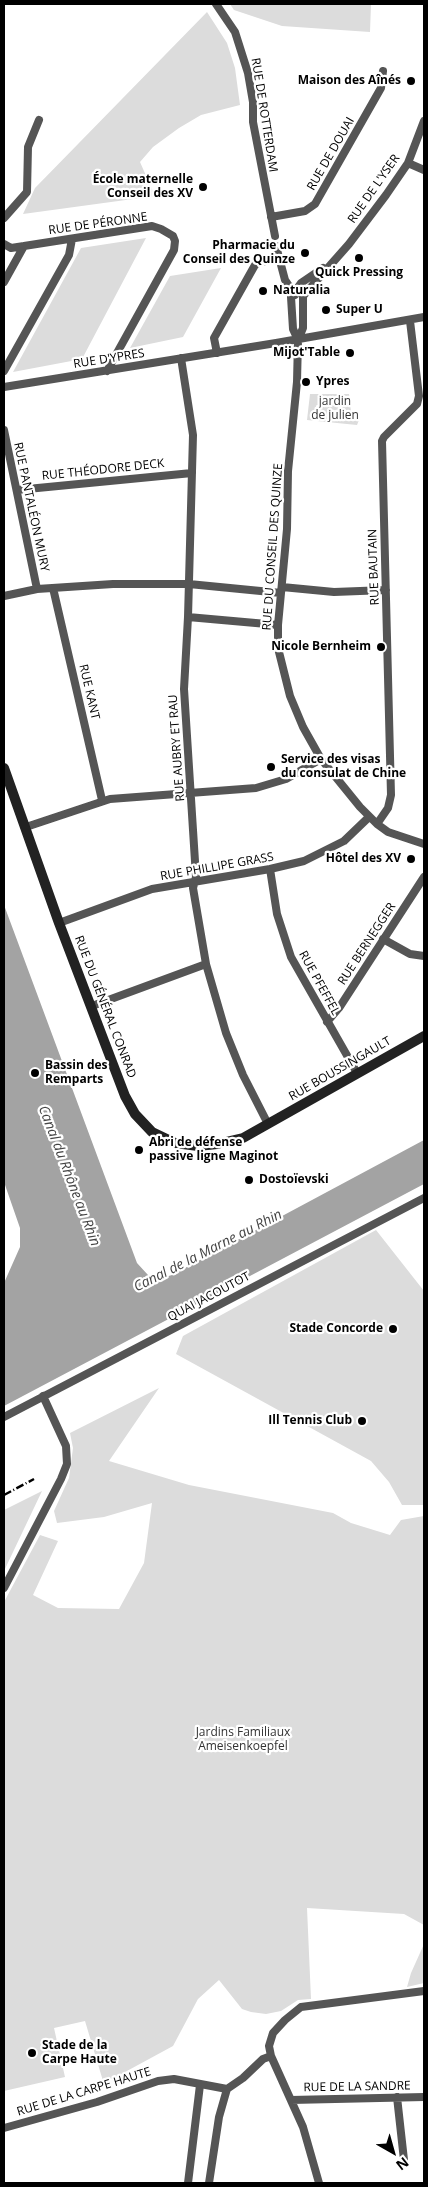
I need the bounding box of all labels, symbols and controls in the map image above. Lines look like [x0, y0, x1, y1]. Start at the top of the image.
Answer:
street label: RUE DE ROTTERDAM [248, 57, 280, 173]
place label: Maison des Aînés [298, 74, 401, 88]
marker: Maison des Aînés [405, 75, 417, 87]
street label: RUE DE DOUAI [304, 115, 358, 193]
street label: RUE DE L'YSER [345, 152, 403, 226]
place label: École maternelle Conseil des XV [93, 173, 193, 201]
marker: École maternelle Conseil des XV [197, 181, 209, 193]
street label: RUE DE PÉRONNE [48, 210, 148, 238]
place label: Pharmacie du Conseil des Quinze [183, 239, 295, 267]
marker: Pharmacie du Conseil des Quinze [299, 247, 311, 259]
marker: Quick Pressing [353, 252, 365, 264]
place label: Quick Pressing [315, 266, 403, 280]
place label: Naturalia [273, 284, 330, 298]
marker: Naturalia [257, 285, 269, 297]
place label: Super U [336, 303, 383, 317]
marker: Super U [320, 304, 332, 316]
street label: RUE D'YPRES [72, 346, 146, 372]
place label: Mijot'Table [273, 346, 340, 360]
marker: Mijot'Table [344, 347, 356, 359]
place label: Ypres [316, 375, 350, 389]
marker: Ypres [300, 376, 312, 388]
park label: jardin de julien [311, 395, 359, 423]
street label: RUE PANTALÉON MURY [10, 441, 52, 573]
street label: RUE THÉODORE DECK [41, 456, 165, 484]
street label: RUE DU CONSEIL DES QUINZE [260, 463, 286, 631]
street label: RUE BAUTAIN [365, 528, 383, 606]
place label: Nicole Bernheim [271, 640, 371, 654]
marker: Nicole Bernheim [375, 641, 387, 653]
street label: RUE KANT [76, 663, 102, 721]
street label: RUE AUBRY ET RAU [166, 694, 188, 802]
place label: Service des visas du consulat de Chine [281, 753, 406, 781]
marker: Service des visas du consulat de Chine [265, 761, 277, 773]
street label: RUE PHILLIPE GRASS [159, 850, 275, 884]
place label: Hôtel des XV [326, 852, 401, 866]
marker: Hôtel des XV [405, 853, 417, 865]
street label: RUE BERNEGGER [335, 900, 399, 988]
street label: RUE DU GÉNÉRAL CONRAD [71, 934, 139, 1080]
street label: RUE PFEFFEL [295, 948, 343, 1018]
street label: RUE BOUSSINGAULT [286, 1034, 394, 1104]
place label: Bassin des Remparts [45, 1059, 108, 1087]
marker: Bassin des Remparts [29, 1067, 41, 1079]
water label: Canal du Rhône au Rhin [34, 1103, 104, 1249]
place label: Abri de défense passive ligne Maginot [149, 1136, 278, 1164]
marker: Abri de défense passive ligne Maginot [133, 1144, 145, 1156]
place label: Dostoïevski [259, 1173, 329, 1187]
marker: Dostoïevski [243, 1174, 255, 1186]
water label: Canal de la Marne au Rhin [131, 1206, 285, 1296]
street label: QUAI JACOUTOT [165, 1269, 253, 1325]
place label: Stade Concorde [289, 1322, 383, 1336]
marker: Stade Concorde [387, 1323, 399, 1335]
place label: Ill Tennis Club [268, 1414, 352, 1428]
marker: Ill Tennis Club [356, 1415, 368, 1427]
park label: Jardins Familiaux Ameisenkoepfel [196, 1726, 290, 1754]
place label: Stade de la Carpe Haute [42, 2039, 117, 2067]
marker: Stade de la Carpe Haute [26, 2047, 38, 2059]
street label: RUE DE LA CARPE HAUTE [15, 2065, 153, 2119]
street label: RUE DE LA SANDRE [303, 2079, 411, 2095]
north arrow [368, 2127, 418, 2177]
text: N [392, 2153, 413, 2175]

